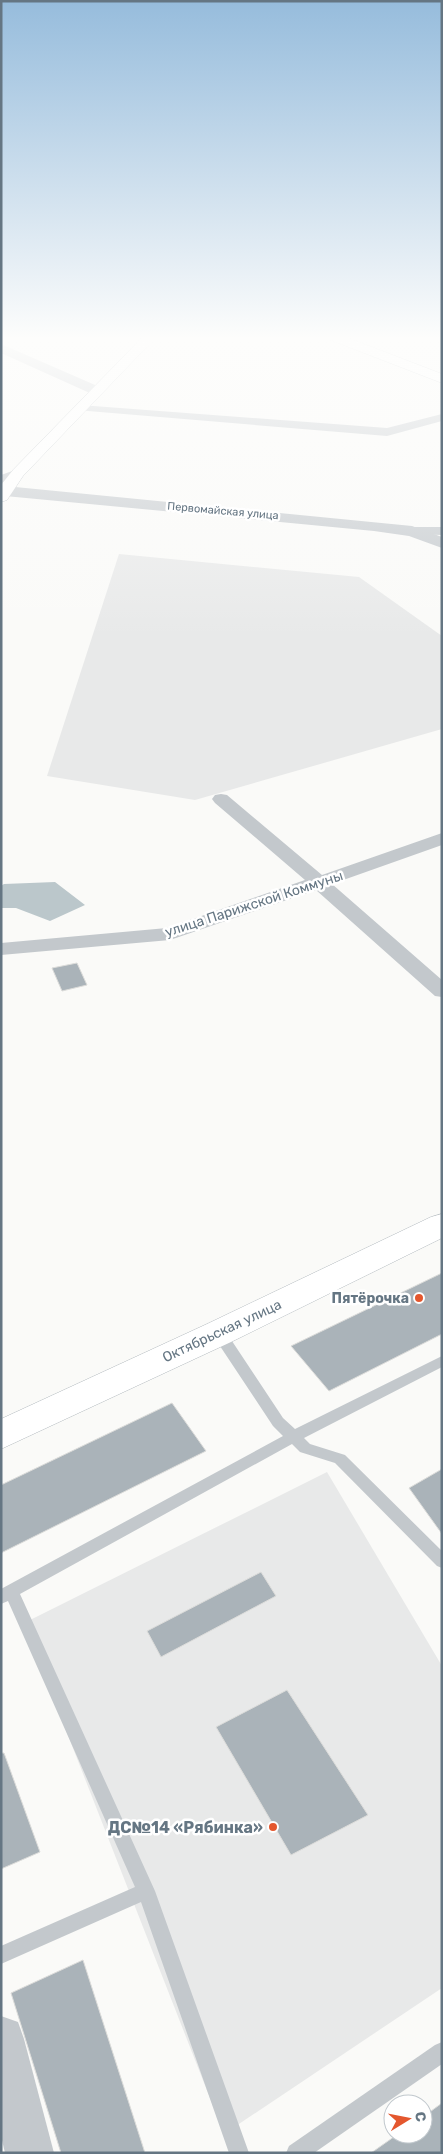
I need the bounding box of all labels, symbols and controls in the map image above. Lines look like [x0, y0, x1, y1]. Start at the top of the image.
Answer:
street label: Первомайская улица [167, 500, 279, 522]
street label: улица Парижской Коммуны [163, 867, 345, 941]
place label: Пятёрочка [332, 1290, 409, 1307]
marker: Пятёрочка [413, 1292, 425, 1304]
street label: Октябрьская улица [160, 1296, 284, 1366]
place label: ДС№14 «Рябинка» [108, 1818, 263, 1837]
marker: ДС№14 «Рябинка» [267, 1821, 279, 1833]
north arrow [383, 2094, 433, 2144]
text: С [411, 2111, 430, 2123]

